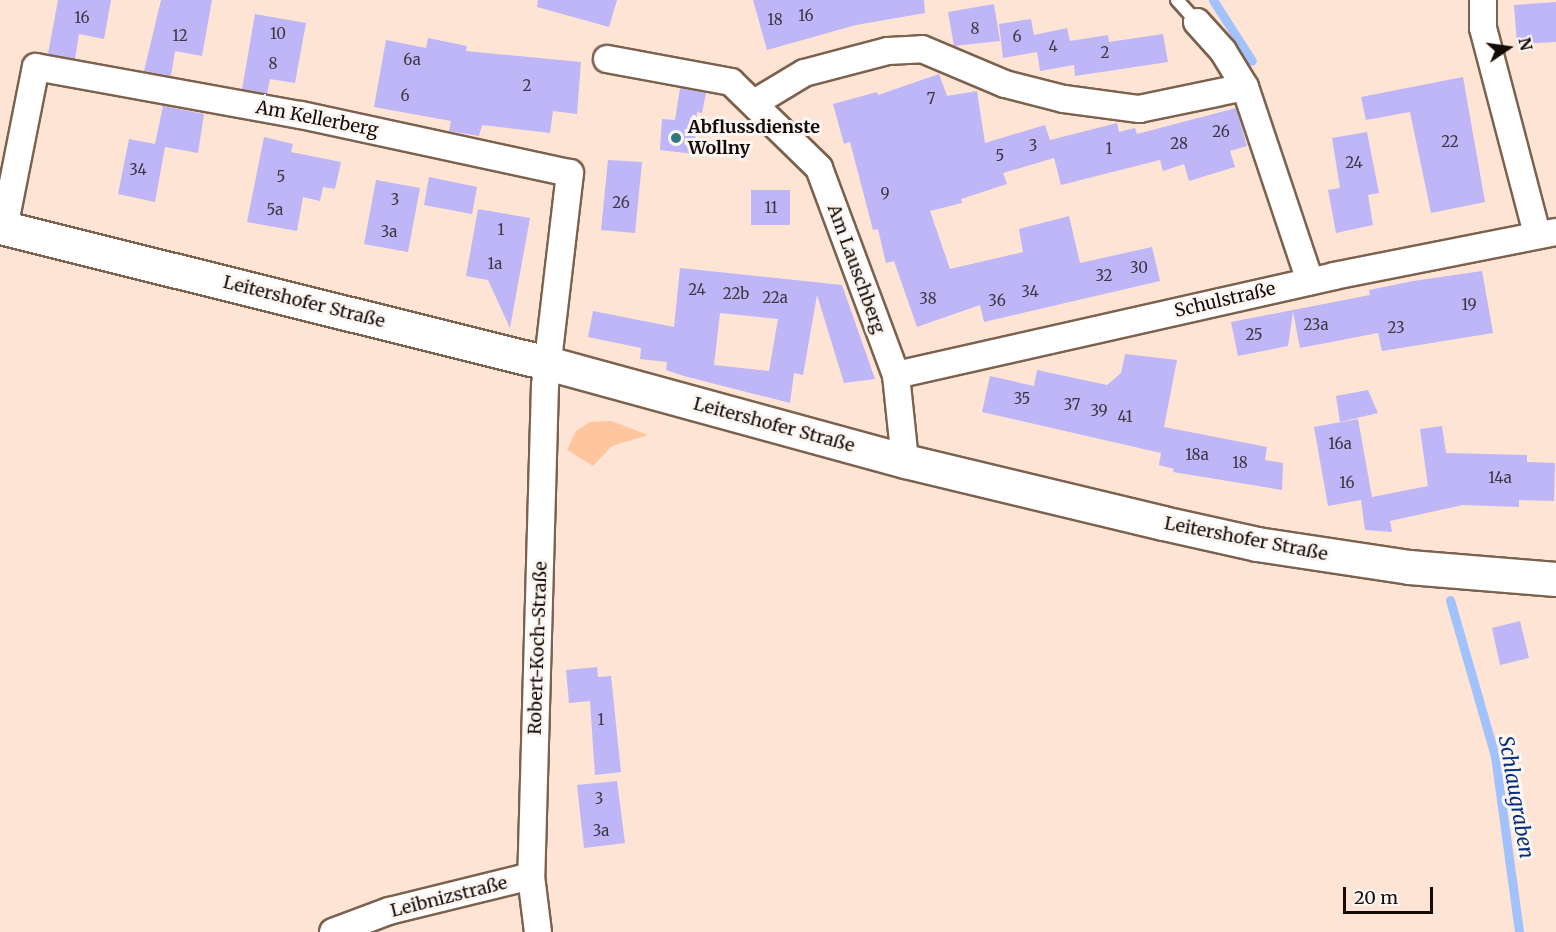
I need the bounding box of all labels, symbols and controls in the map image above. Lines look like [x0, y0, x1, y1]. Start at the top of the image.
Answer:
house number: 16 [798, 7, 814, 25]
house number: 16 [74, 9, 90, 27]
house number: 18 [767, 11, 783, 29]
north arrow [1478, 18, 1538, 78]
house number: 8 [971, 20, 979, 38]
house number: 10 [270, 25, 286, 43]
house number: 12 [172, 27, 188, 45]
house number: 6 [1012, 28, 1022, 46]
text: N [1514, 36, 1537, 52]
house number: 4 [1048, 38, 1058, 56]
house number: 2 [1101, 44, 1109, 62]
house number: 6a [403, 51, 421, 69]
house number: 8 [269, 55, 277, 73]
house number: 2 [523, 77, 531, 95]
house number: 6 [400, 87, 410, 105]
house number: 7 [927, 90, 935, 108]
street label: Am Kellerberg [254, 97, 380, 141]
place label: Abflussdienste Wollny [688, 117, 820, 160]
house number: 26 [1212, 123, 1230, 141]
marker: Abflussdienste Wollny [669, 131, 683, 145]
house number: 22 [1441, 133, 1459, 151]
house number: 28 [1170, 135, 1188, 153]
house number: 3 [1029, 137, 1037, 155]
house number: 1 [1106, 140, 1112, 158]
house number: 5 [996, 147, 1004, 165]
house number: 24 [1345, 154, 1363, 172]
house number: 34 [129, 161, 147, 179]
house number: 5 [277, 168, 285, 186]
house number: 9 [880, 185, 890, 203]
house number: 3 [391, 191, 399, 209]
house number: 26 [612, 194, 630, 212]
house number: 11 [764, 199, 778, 217]
house number: 5a [267, 201, 283, 219]
street label: Am Lauschberg [823, 201, 889, 337]
house number: 1 [498, 221, 504, 239]
house number: 3a [381, 223, 397, 241]
house number: 1a [488, 255, 502, 273]
house number: 30 [1130, 259, 1148, 277]
house number: 32 [1095, 267, 1113, 285]
street label: Leitershofer Straße [221, 271, 387, 333]
street label: Schulstraße [1172, 278, 1278, 322]
house number: 24 [688, 281, 706, 299]
house number: 34 [1021, 283, 1039, 301]
house number: 22b [723, 285, 749, 303]
house number: 22a [762, 289, 788, 307]
house number: 38 [919, 290, 937, 308]
house number: 36 [988, 292, 1006, 310]
house number: 19 [1461, 296, 1477, 314]
house number: 23a [1303, 316, 1329, 334]
house number: 23 [1388, 319, 1404, 337]
house number: 25 [1245, 326, 1263, 344]
house number: 35 [1014, 390, 1030, 408]
street label: Leitershofer Straße [691, 393, 857, 457]
house number: 37 [1064, 396, 1080, 414]
house number: 39 [1090, 402, 1108, 420]
house number: 41 [1118, 408, 1132, 426]
house number: 16a [1328, 435, 1352, 453]
house number: 18a [1185, 446, 1209, 464]
house number: 18 [1232, 454, 1248, 472]
house number: 14a [1488, 469, 1512, 487]
house number: 16 [1339, 474, 1355, 492]
street label: Leitershofer Straße [1162, 513, 1330, 565]
street label: Robert-Koch-Straße [524, 561, 552, 735]
house number: 1 [598, 711, 604, 729]
water label: Schlaugraben [1494, 734, 1540, 860]
house number: 3 [595, 790, 603, 808]
house number: 3a [593, 822, 609, 840]
street label: Leibnizstraße [388, 872, 510, 922]
scale bar [1346, 875, 1436, 913]
text: 20 m [1354, 886, 1398, 909]

